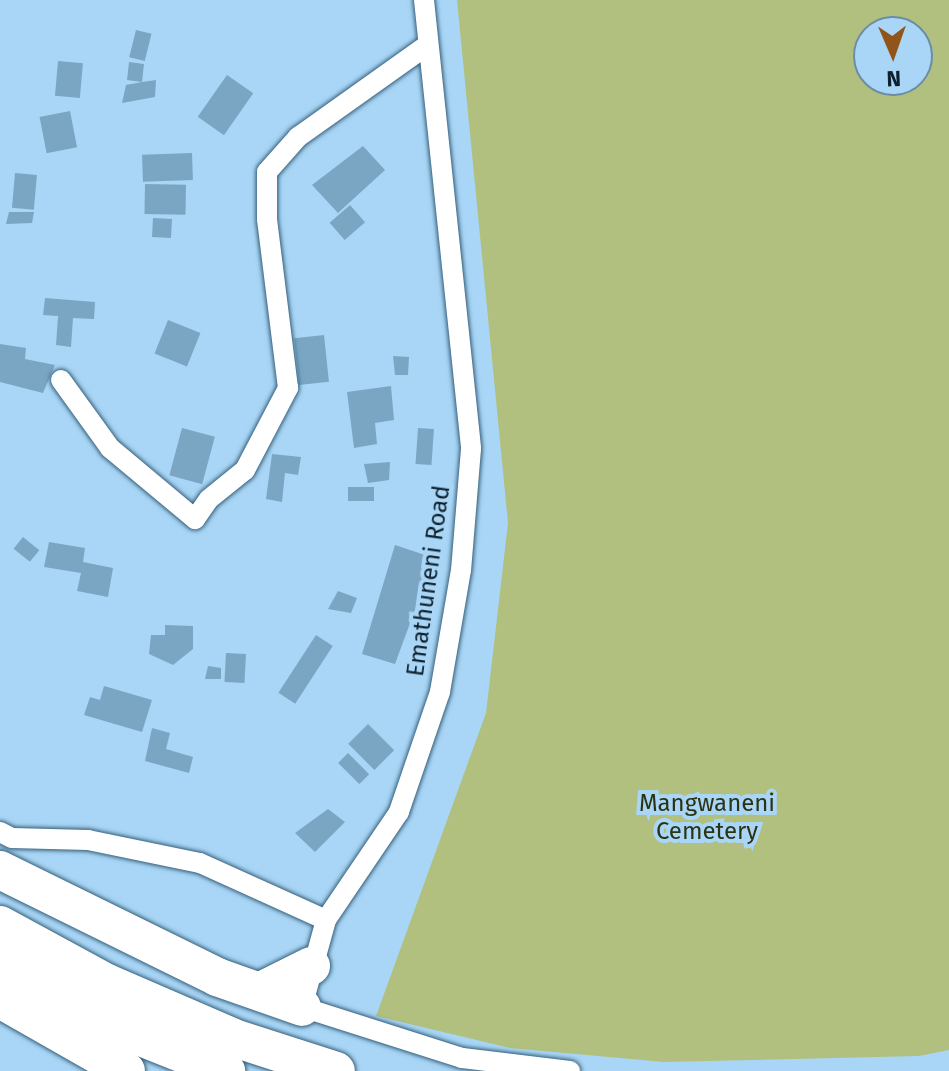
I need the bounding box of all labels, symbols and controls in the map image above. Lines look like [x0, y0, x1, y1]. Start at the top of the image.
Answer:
north arrow [853, 16, 933, 96]
text: N [886, 65, 902, 92]
street label: Emathuneni Road [401, 484, 457, 678]
park label: Mangwaneni Cemetery [639, 790, 775, 846]

